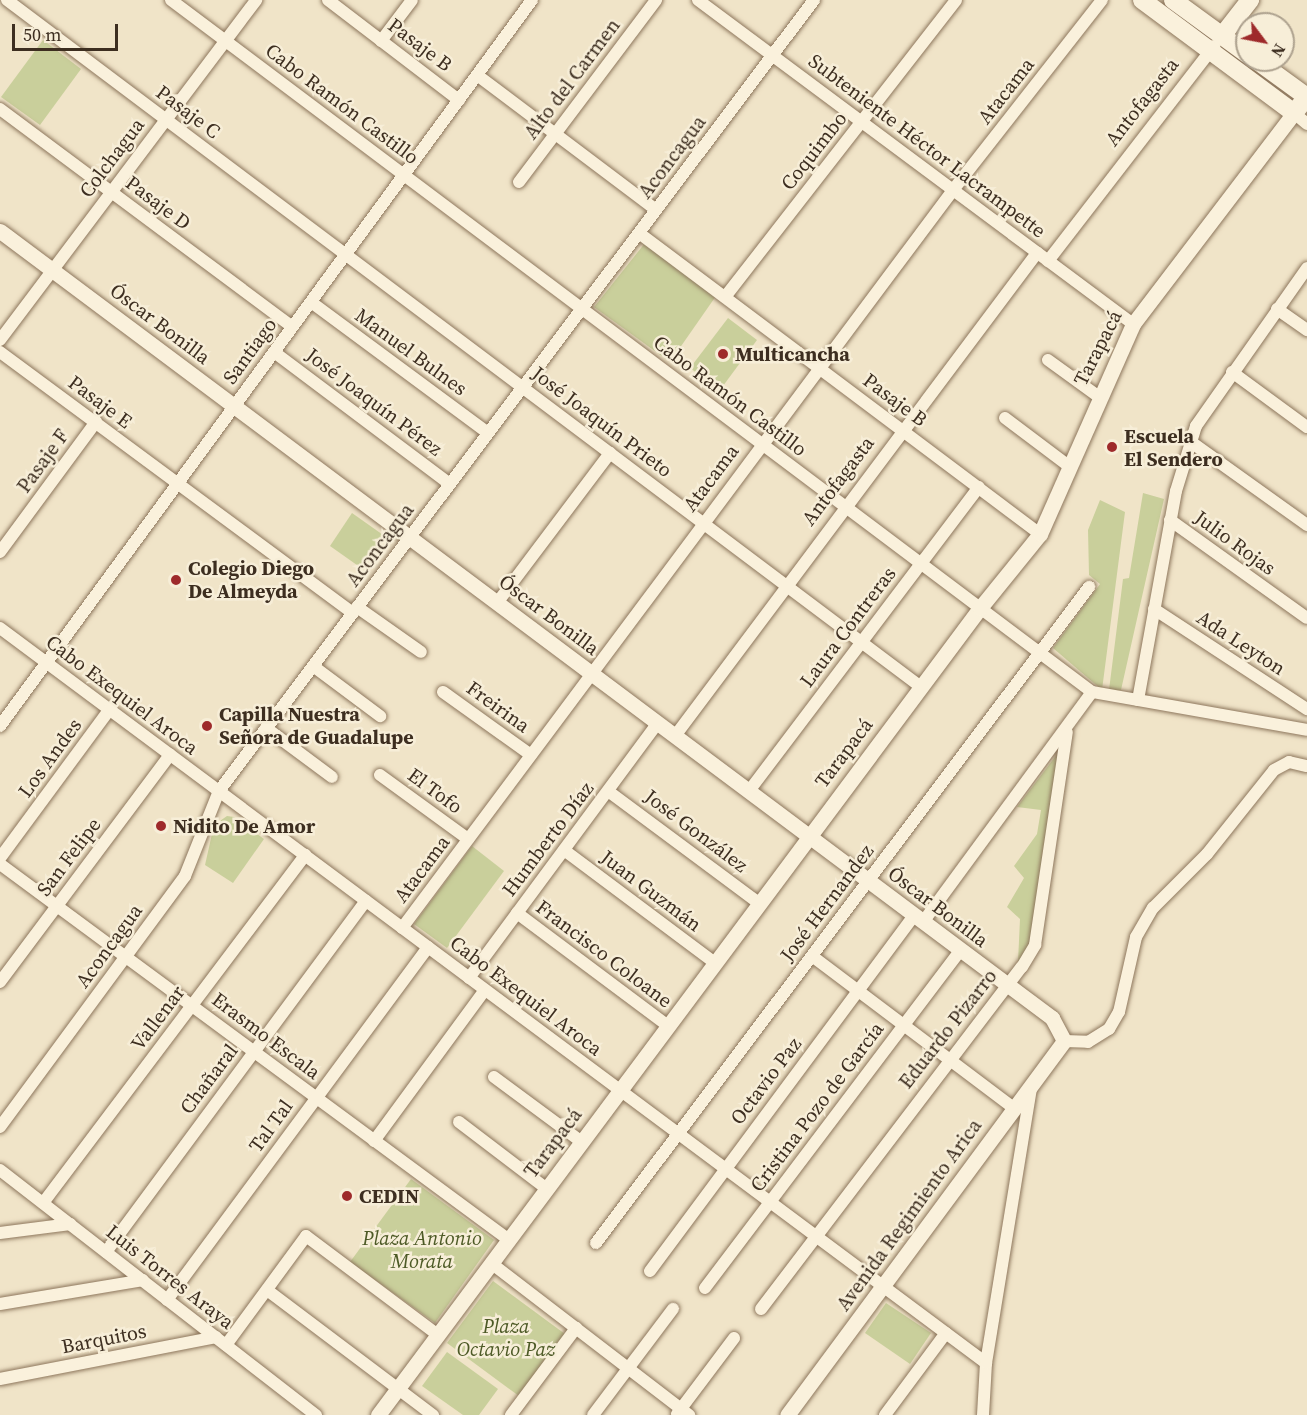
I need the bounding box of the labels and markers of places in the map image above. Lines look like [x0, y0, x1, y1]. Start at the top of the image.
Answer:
place label: Multicancha [735, 342, 850, 366]
marker: Multicancha [716, 347, 730, 361]
place label: Escuela El Sendero [1124, 424, 1223, 471]
marker: Escuela El Sendero [1105, 440, 1119, 454]
place label: Colegio Diego De Almeyda [188, 556, 314, 603]
marker: Colegio Diego De Almeyda [169, 573, 183, 587]
place label: Capilla Nuestra Señora de Guadalupe [219, 702, 414, 749]
marker: Capilla Nuestra Señora de Guadalupe [200, 719, 214, 733]
place label: Nidito De Amor [173, 814, 315, 838]
marker: Nidito De Amor [154, 819, 168, 833]
place label: CEDIN [359, 1184, 419, 1208]
marker: CEDIN [340, 1189, 354, 1203]

